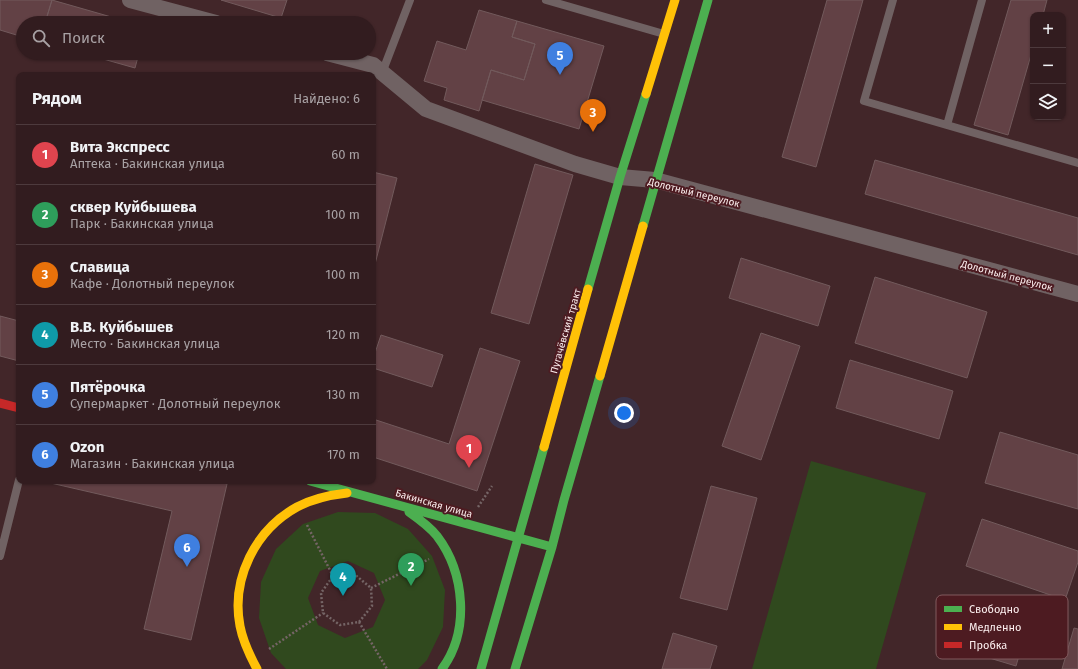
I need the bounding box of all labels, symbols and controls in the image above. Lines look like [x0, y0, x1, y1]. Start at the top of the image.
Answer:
map controls [1030, 12, 1066, 120]
button: + [1030, 12, 1066, 48]
search box [16, 16, 376, 60]
icon: search [30, 27, 52, 49]
text: Поиск [62, 29, 105, 47]
pin: 5 [547, 42, 573, 75]
button: − [1030, 48, 1066, 84]
button: layers [1030, 84, 1066, 120]
text: Рядом [32, 88, 82, 109]
text: Найдено: 6 [293, 91, 360, 106]
pin: 3 [580, 99, 606, 132]
text: Вита Экспресс [70, 138, 170, 156]
text: 1 [42, 147, 48, 162]
text: 60 m [331, 147, 360, 162]
text: Аптека · Бакинская улица [70, 156, 225, 171]
street label: Долотный переулок [646, 176, 742, 210]
text: сквер Куйбышева [70, 198, 197, 216]
text: 2 [42, 207, 48, 222]
text: 100 m [325, 207, 360, 222]
text: Парк · Бакинская улица [70, 216, 214, 231]
text: Славица [70, 258, 130, 276]
street label: Долотный переулок [959, 258, 1054, 294]
text: 3 [42, 267, 48, 282]
text: 100 m [325, 267, 360, 282]
text: Кафе · Долотный переулок [70, 276, 234, 291]
street label: Пугачёвский тракт [547, 287, 584, 375]
text: В.В. Куйбышев [70, 318, 173, 336]
text: 4 [41, 327, 49, 342]
text: 120 m [326, 327, 360, 342]
text: Место · Бакинская улица [70, 336, 220, 351]
text: Пятёрочка [70, 378, 146, 396]
text: 5 [42, 387, 48, 402]
text: 130 m [326, 387, 360, 402]
text: Супермаркет · Долотный переулок [70, 396, 280, 411]
your location [614, 403, 634, 423]
pin: 1 [456, 435, 482, 468]
text: Ozon [70, 438, 104, 456]
text: 6 [41, 447, 49, 462]
text: 170 m [327, 447, 360, 462]
text: Магазин · Бакинская улица [70, 456, 235, 471]
street label: Бакинская улица [394, 487, 474, 521]
pin: 6 [174, 534, 200, 567]
pin: 2 [398, 553, 424, 586]
pin: 4 [330, 563, 356, 596]
legend [936, 595, 1068, 659]
text: Свободно [969, 603, 1019, 616]
text: Медленно [969, 621, 1021, 634]
text: Пробка [969, 639, 1007, 652]

